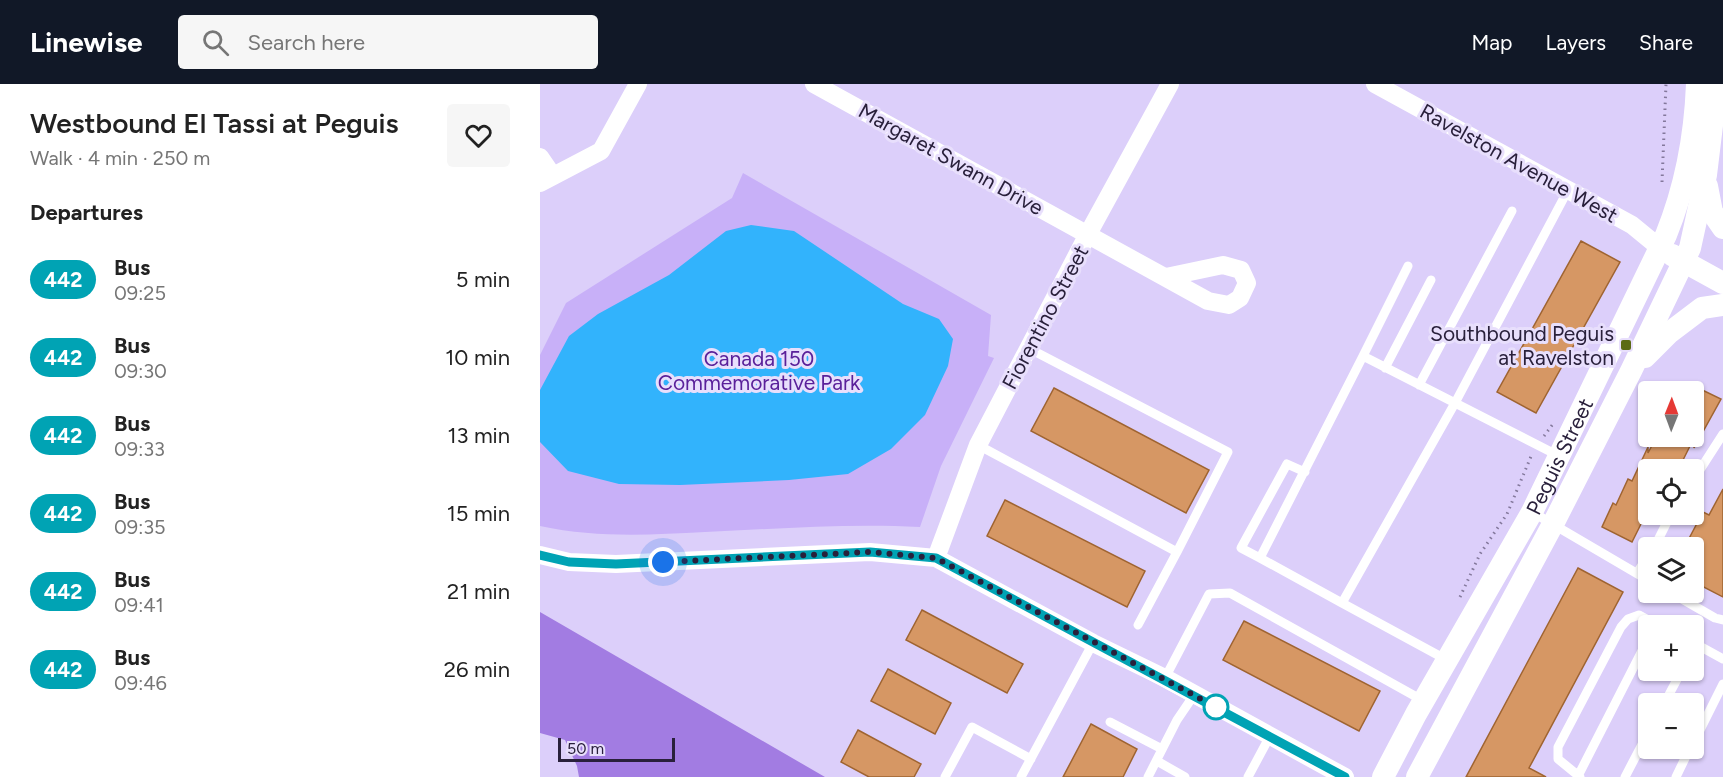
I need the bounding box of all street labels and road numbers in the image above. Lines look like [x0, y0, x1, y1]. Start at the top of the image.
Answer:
street label: Margaret Swann Drive [854, 98, 1048, 220]
street label: Ravelston Avenue West [1416, 98, 1622, 228]
street label: Fiorentino Street [997, 241, 1093, 393]
street label: Peguis Street [1520, 394, 1598, 518]

